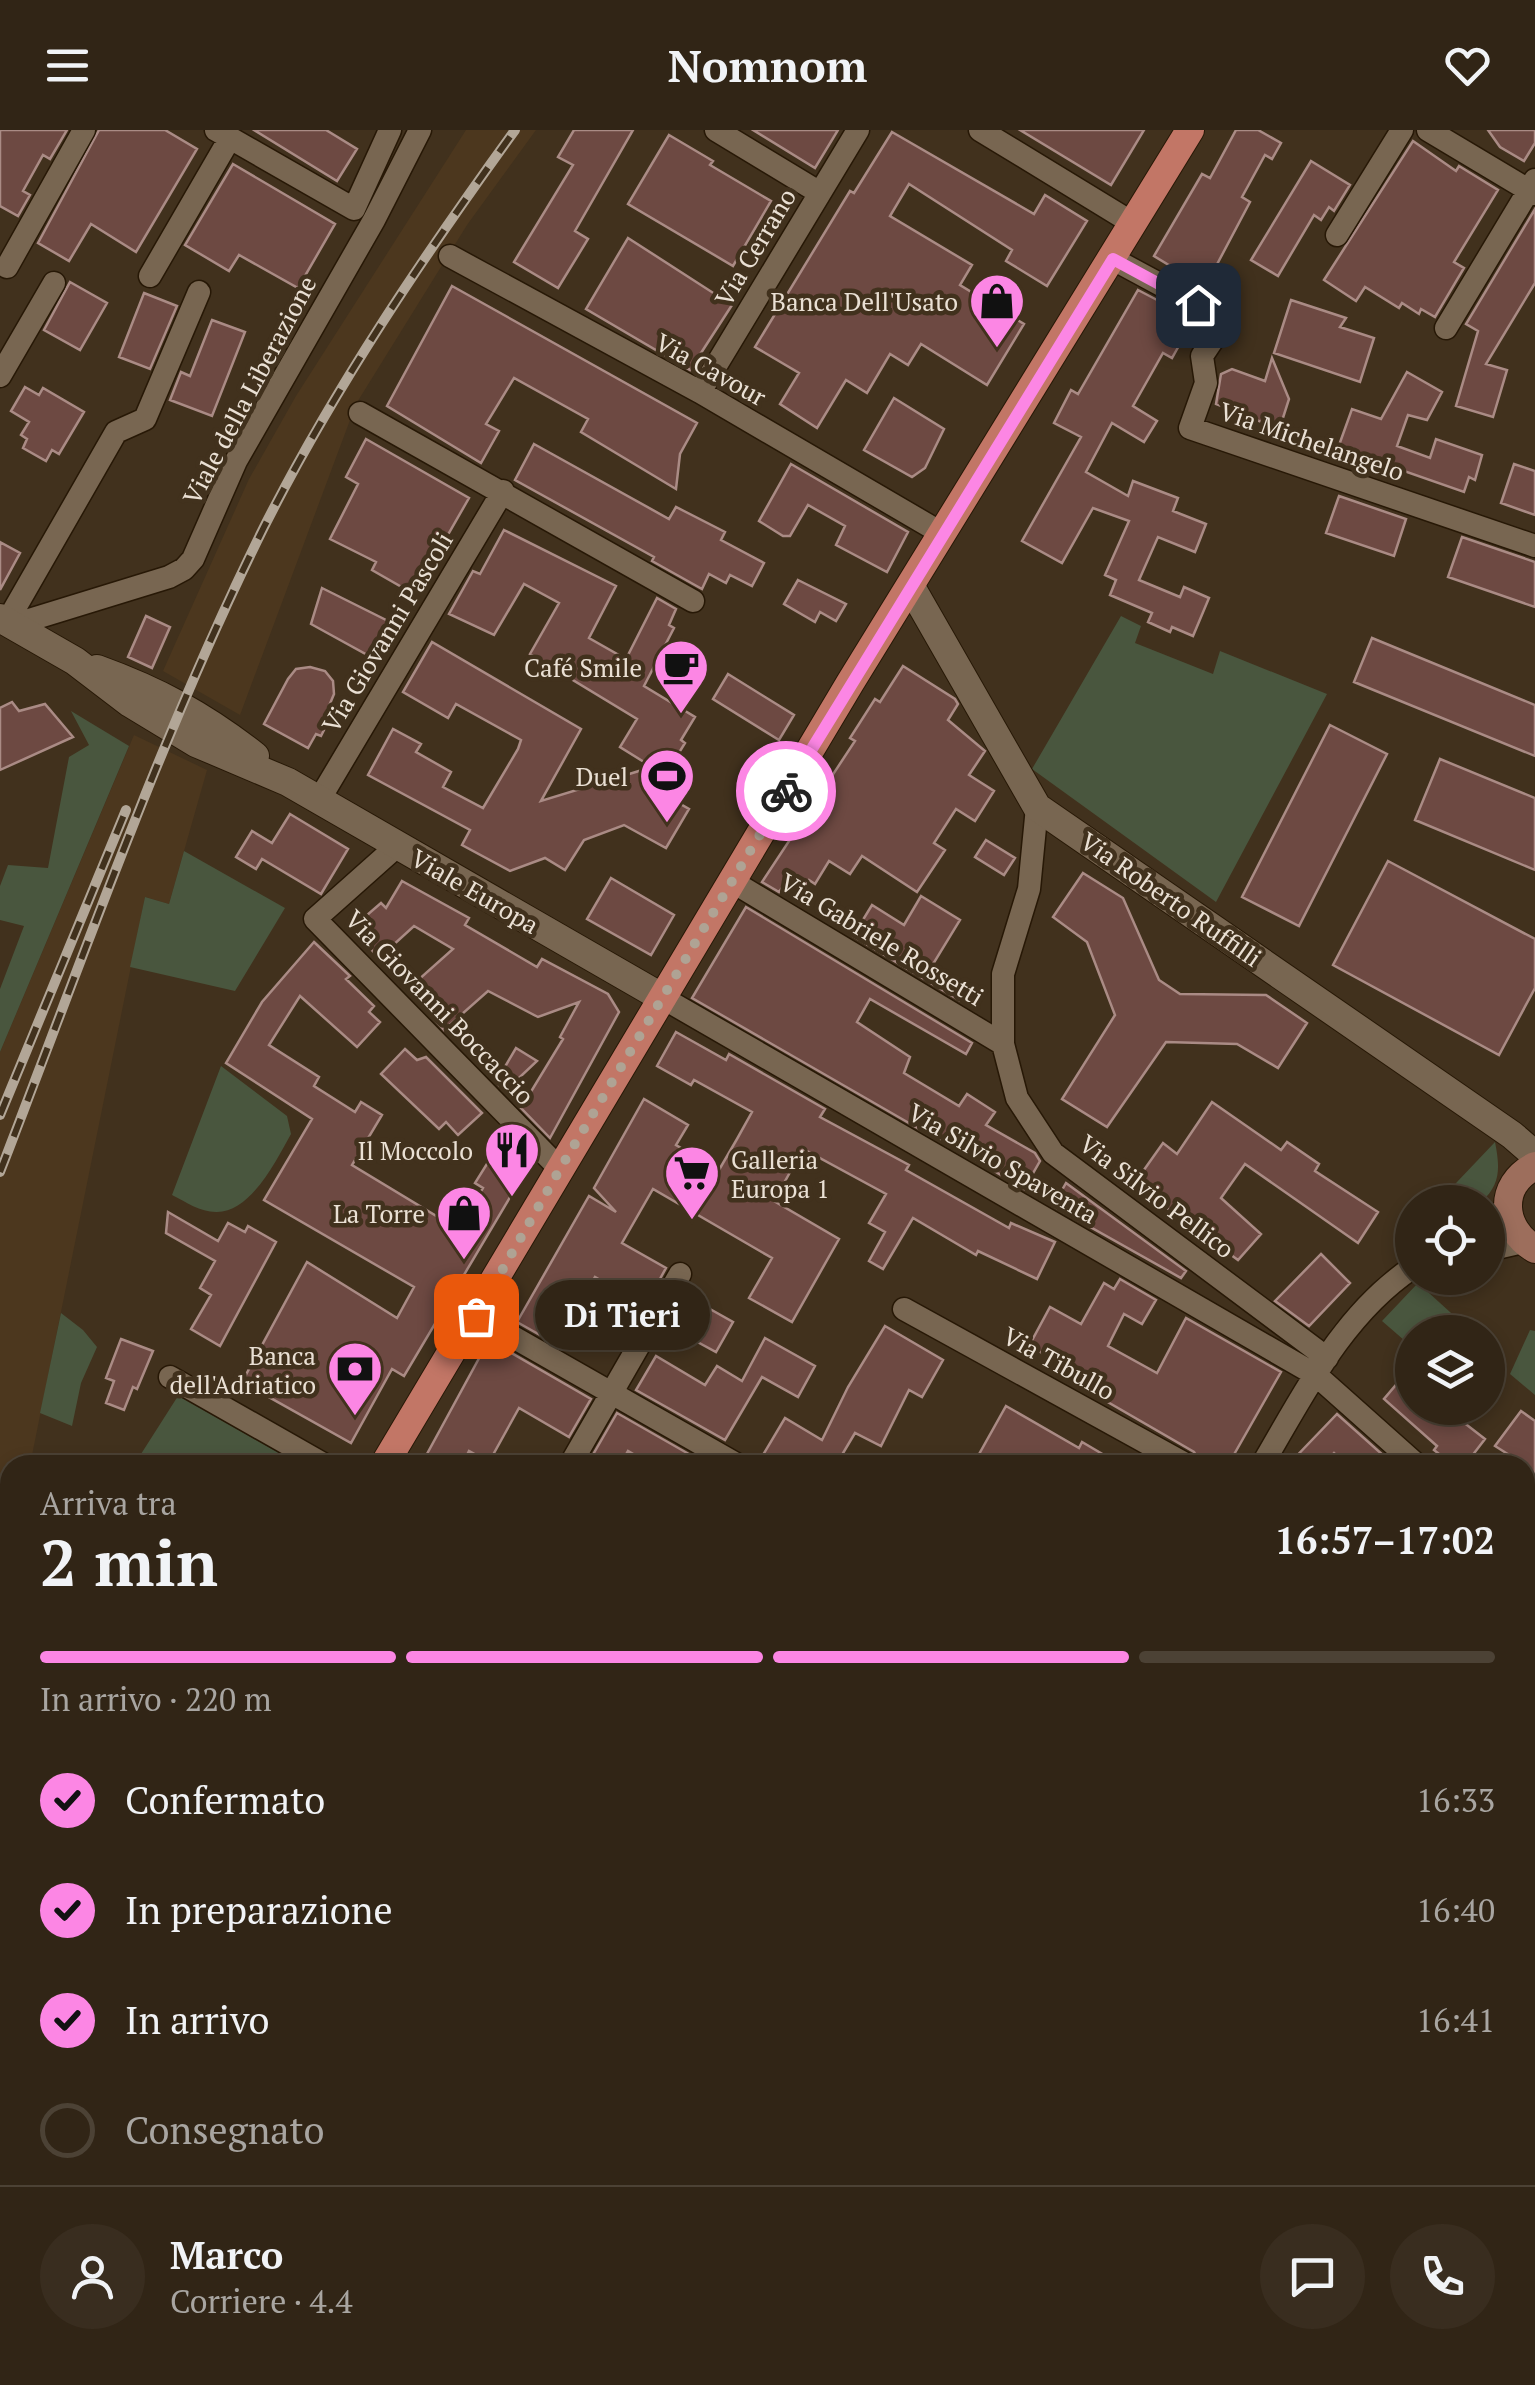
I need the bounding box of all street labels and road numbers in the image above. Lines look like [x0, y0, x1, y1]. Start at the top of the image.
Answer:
street label: Via Cerrano [707, 182, 803, 312]
street label: Viale della Liberazione [175, 270, 323, 510]
street label: Via Cavour [650, 325, 773, 413]
street label: Via Michelangelo [1215, 394, 1409, 488]
street label: Via Giovanni Pascoli [314, 526, 460, 738]
street label: Via Roberto Ruffilli [1074, 824, 1268, 974]
street label: Viale Europa [405, 841, 545, 941]
street label: Via Gabriele Rossetti [774, 865, 990, 1013]
street label: Via Giovanni Boccaccio [338, 902, 542, 1112]
street label: Via Silvio Spaventa [902, 1095, 1104, 1231]
street label: Via Silvio Pellico [1073, 1127, 1241, 1265]
street label: Via Tibullo [997, 1319, 1121, 1407]

